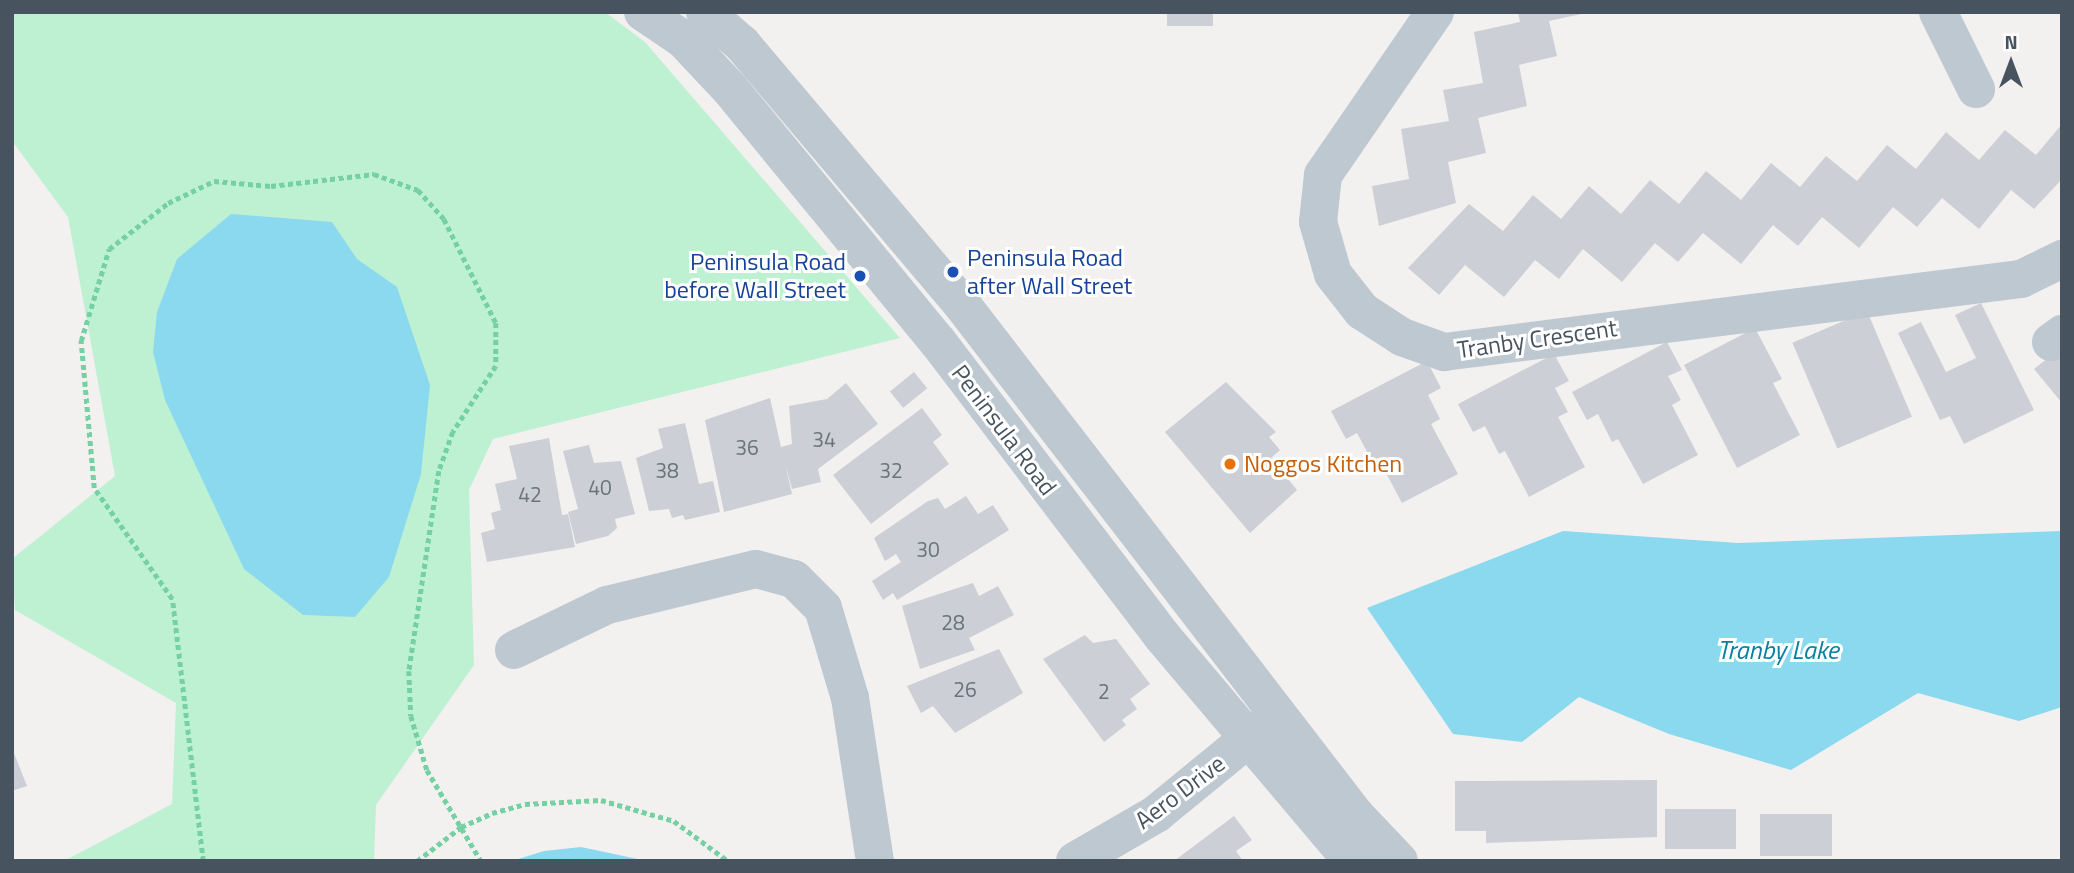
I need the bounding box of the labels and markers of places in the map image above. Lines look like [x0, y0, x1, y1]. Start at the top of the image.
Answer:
place label: Peninsula Road after Wall Street [967, 244, 1132, 300]
place label: Peninsula Road before Wall Street [664, 248, 846, 304]
marker: Peninsula Road after Wall Street [945, 264, 961, 280]
marker: Peninsula Road before Wall Street [852, 268, 868, 284]
place label: Noggos Kitchen [1244, 450, 1402, 478]
marker: Noggos Kitchen [1222, 456, 1238, 472]

